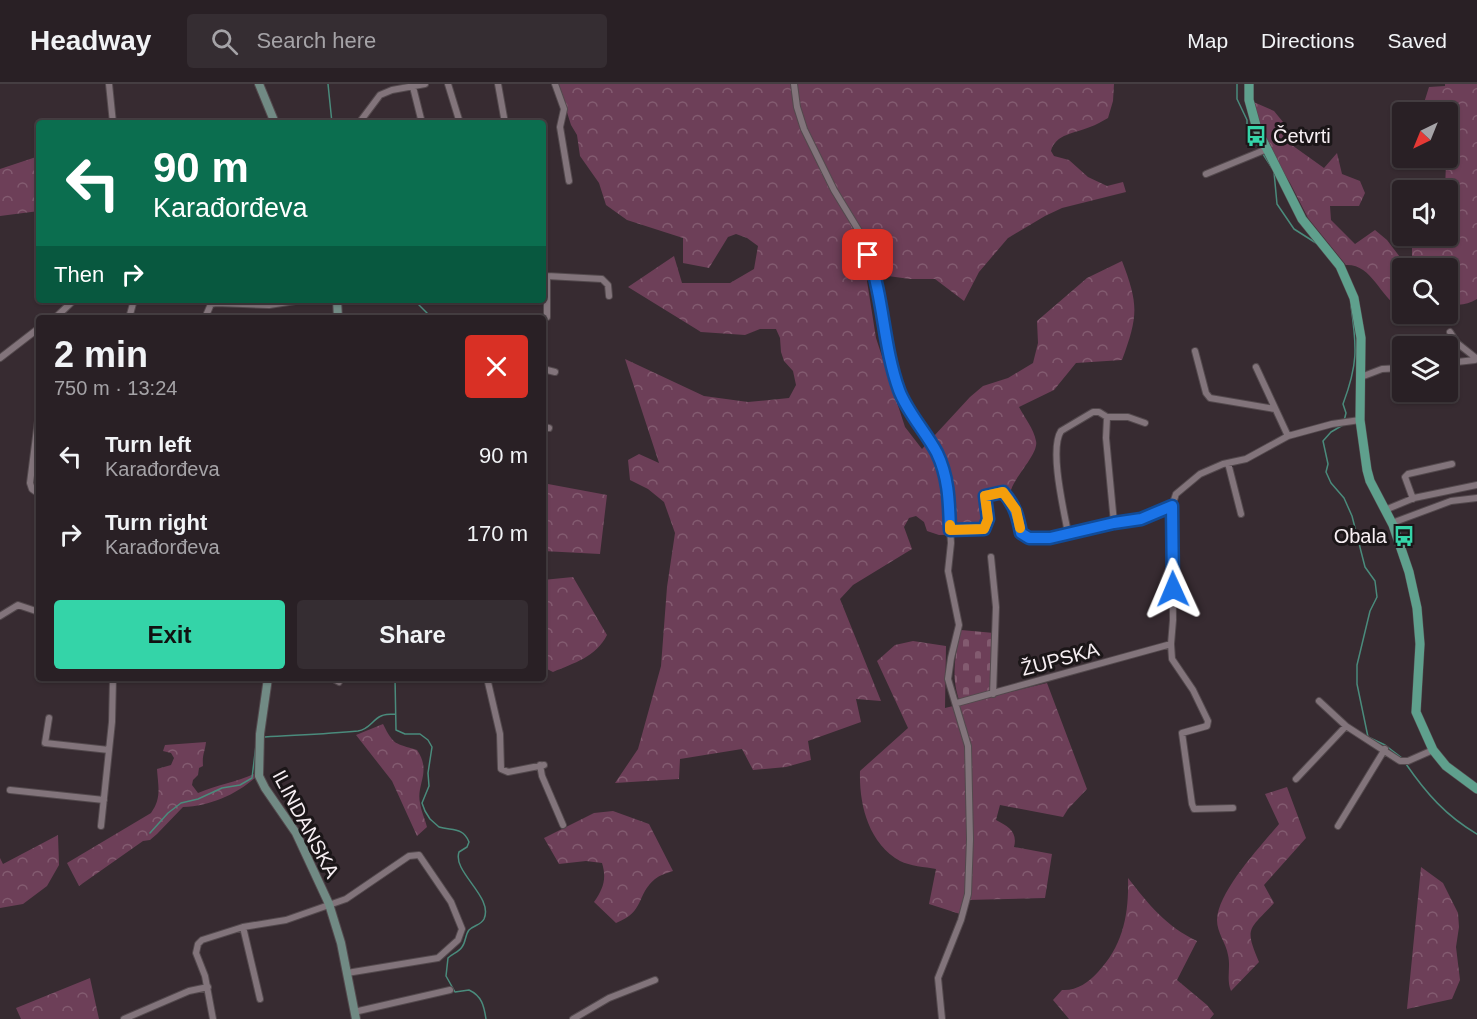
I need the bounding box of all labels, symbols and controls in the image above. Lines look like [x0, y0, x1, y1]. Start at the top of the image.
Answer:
search box [187, 14, 607, 68]
text: Headway [30, 25, 151, 56]
icon: search [208, 25, 241, 58]
text: Search here [256, 28, 376, 53]
text: Map [1187, 29, 1228, 52]
text: Directions [1261, 29, 1354, 52]
text: Saved [1387, 29, 1447, 52]
north arrow [1392, 102, 1458, 168]
map controls [1392, 102, 1458, 402]
bus stop icon: Četvrti [1244, 124, 1268, 148]
place label: Četvrti [1273, 125, 1331, 147]
icon: left [54, 144, 132, 222]
text: 90 m [153, 144, 249, 191]
button: sound [1392, 180, 1458, 246]
text: Karađorđeva [153, 193, 308, 223]
pin [842, 229, 893, 280]
icon: arrive [851, 238, 884, 271]
icon: right [116, 258, 149, 291]
button: search [1392, 258, 1458, 324]
text: Then [54, 262, 104, 287]
text: 2 min [54, 334, 148, 375]
button: close [465, 335, 528, 398]
button: layers [1392, 336, 1458, 402]
text: 750 m · 13:24 [54, 377, 177, 399]
text: Turn left [105, 432, 191, 457]
icon: left [54, 440, 87, 473]
text: 90 m [479, 443, 528, 468]
text: Karađorđeva [105, 458, 220, 480]
text: Turn right [105, 510, 207, 535]
icon: right [54, 518, 87, 551]
text: 170 m [467, 521, 528, 546]
bus stop icon: Obala [1392, 524, 1416, 548]
place label: Obala [1334, 525, 1388, 547]
text: Karađorđeva [105, 536, 220, 558]
position arrow [1141, 557, 1205, 621]
button: Exit [54, 600, 285, 669]
button: Share [297, 600, 528, 669]
street label: ŽUPSKA [1019, 638, 1102, 680]
street label: ILINDANSKA [268, 766, 344, 882]

